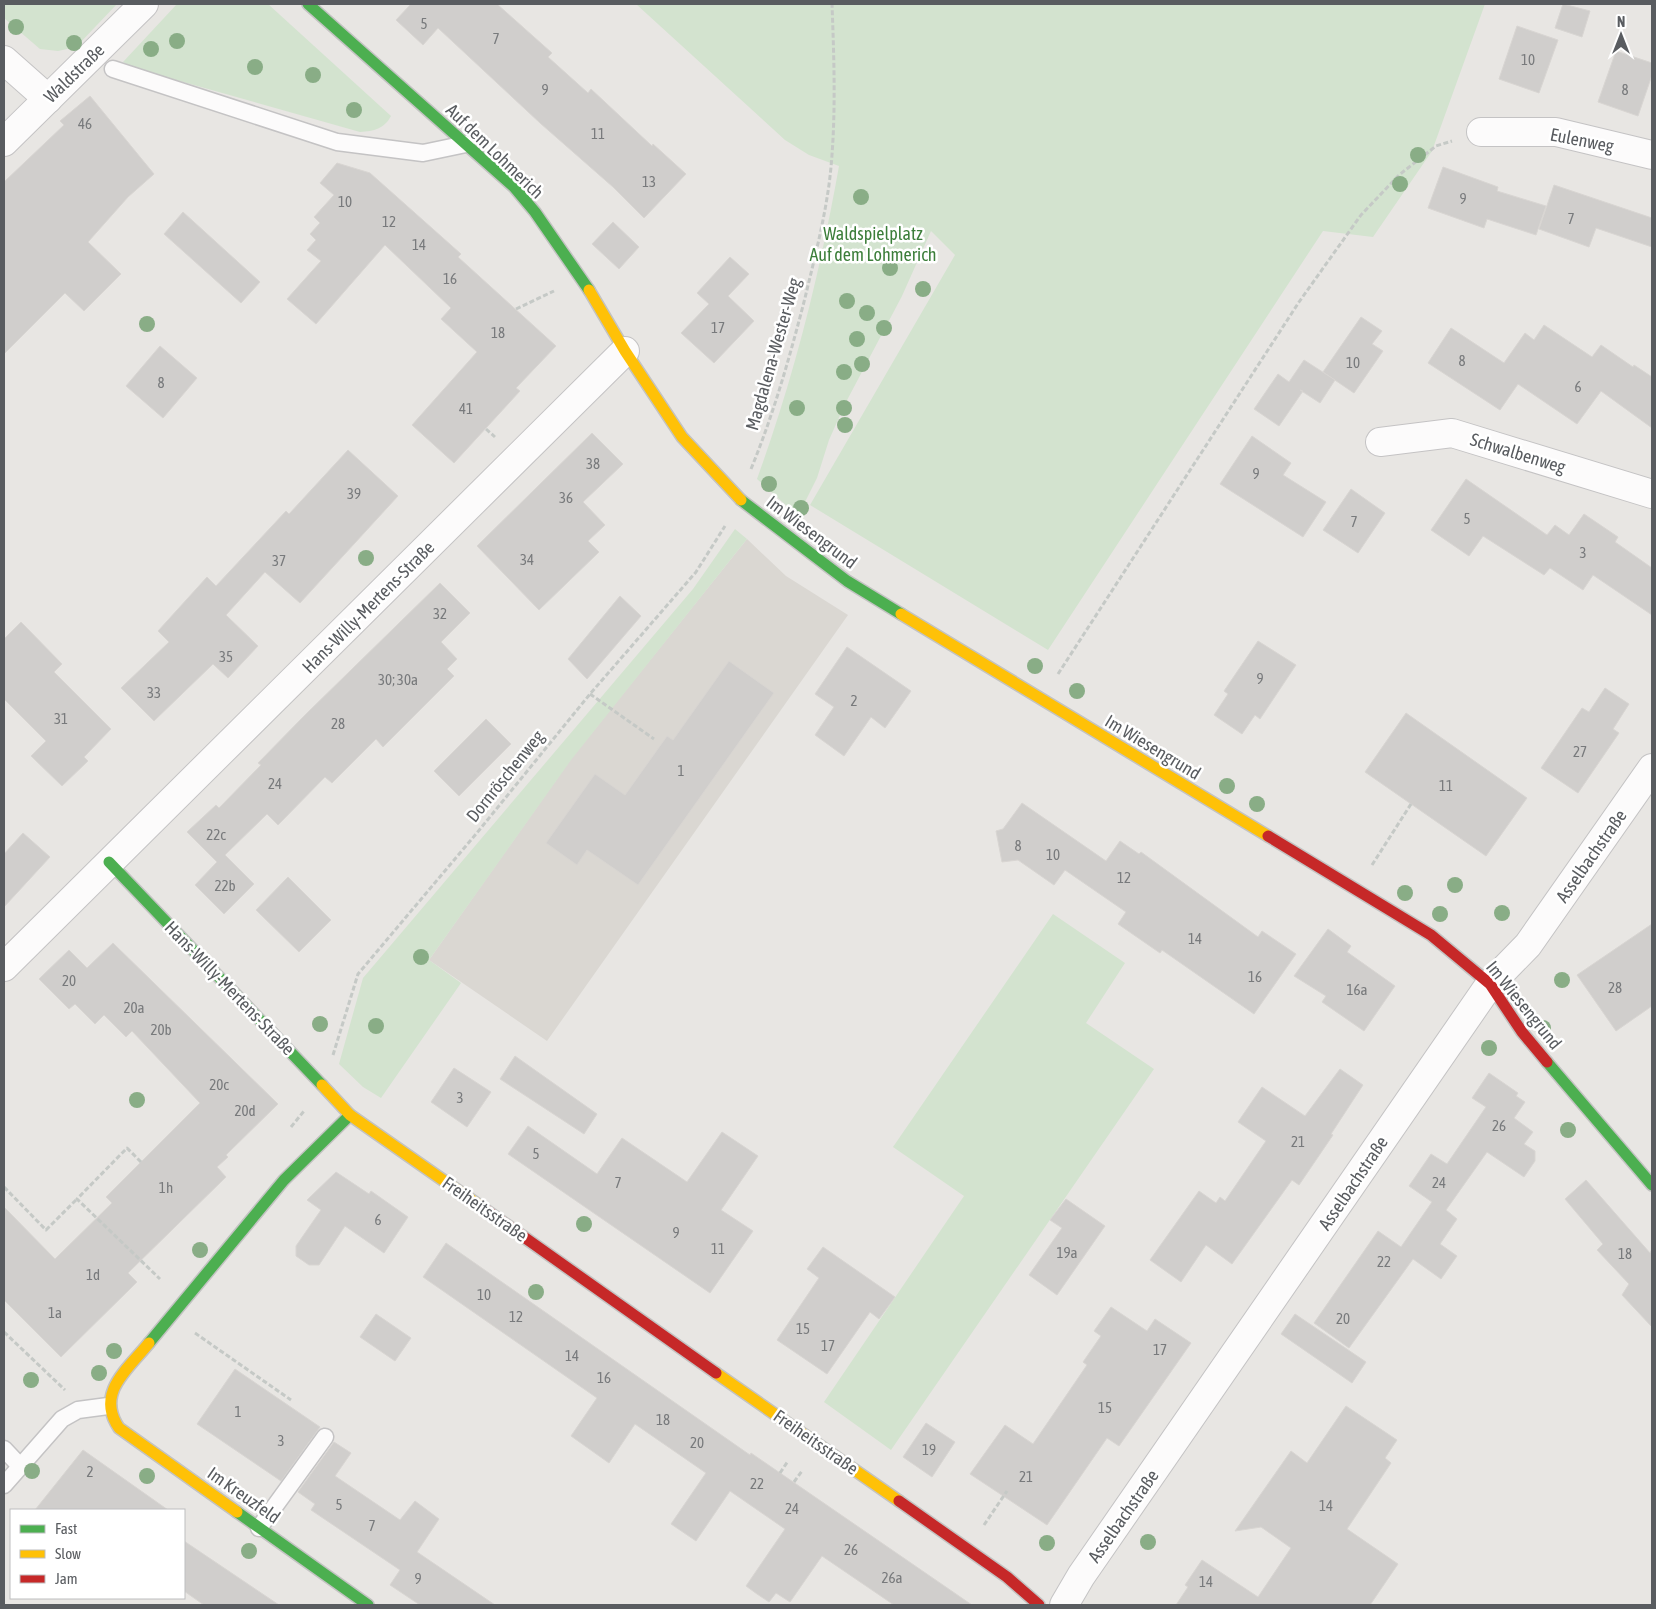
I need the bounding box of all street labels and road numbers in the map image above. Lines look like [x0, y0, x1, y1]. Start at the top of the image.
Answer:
street label: Waldstraße [40, 39, 108, 107]
street label: Auf dem Lohmerich [442, 99, 548, 203]
street label: Eulenweg [1548, 124, 1616, 156]
street label: Magdalena-Wester-Weg [741, 275, 805, 433]
street label: Schwalbenweg [1468, 429, 1568, 478]
street label: Im Wiesengrund [763, 491, 861, 573]
street label: Hans-Willy-Mertens-Straße [298, 537, 438, 677]
street label: Im Wiesengrund [1101, 710, 1205, 784]
street label: Dornröschenweg [462, 726, 548, 826]
street label: Asselbachstraße [1551, 806, 1631, 906]
street label: Hans-Willy-Mertens-Straße [161, 917, 299, 1059]
street label: Im Wiesengrund [1482, 957, 1566, 1053]
street label: Asselbachstraße [1314, 1132, 1392, 1234]
street label: Freiheitsstraße [439, 1172, 531, 1246]
street label: Freiheitsstraße [770, 1405, 862, 1479]
street label: Im Kreuzfeld [204, 1462, 284, 1528]
street label: Asselbachstraße [1083, 1466, 1163, 1566]

